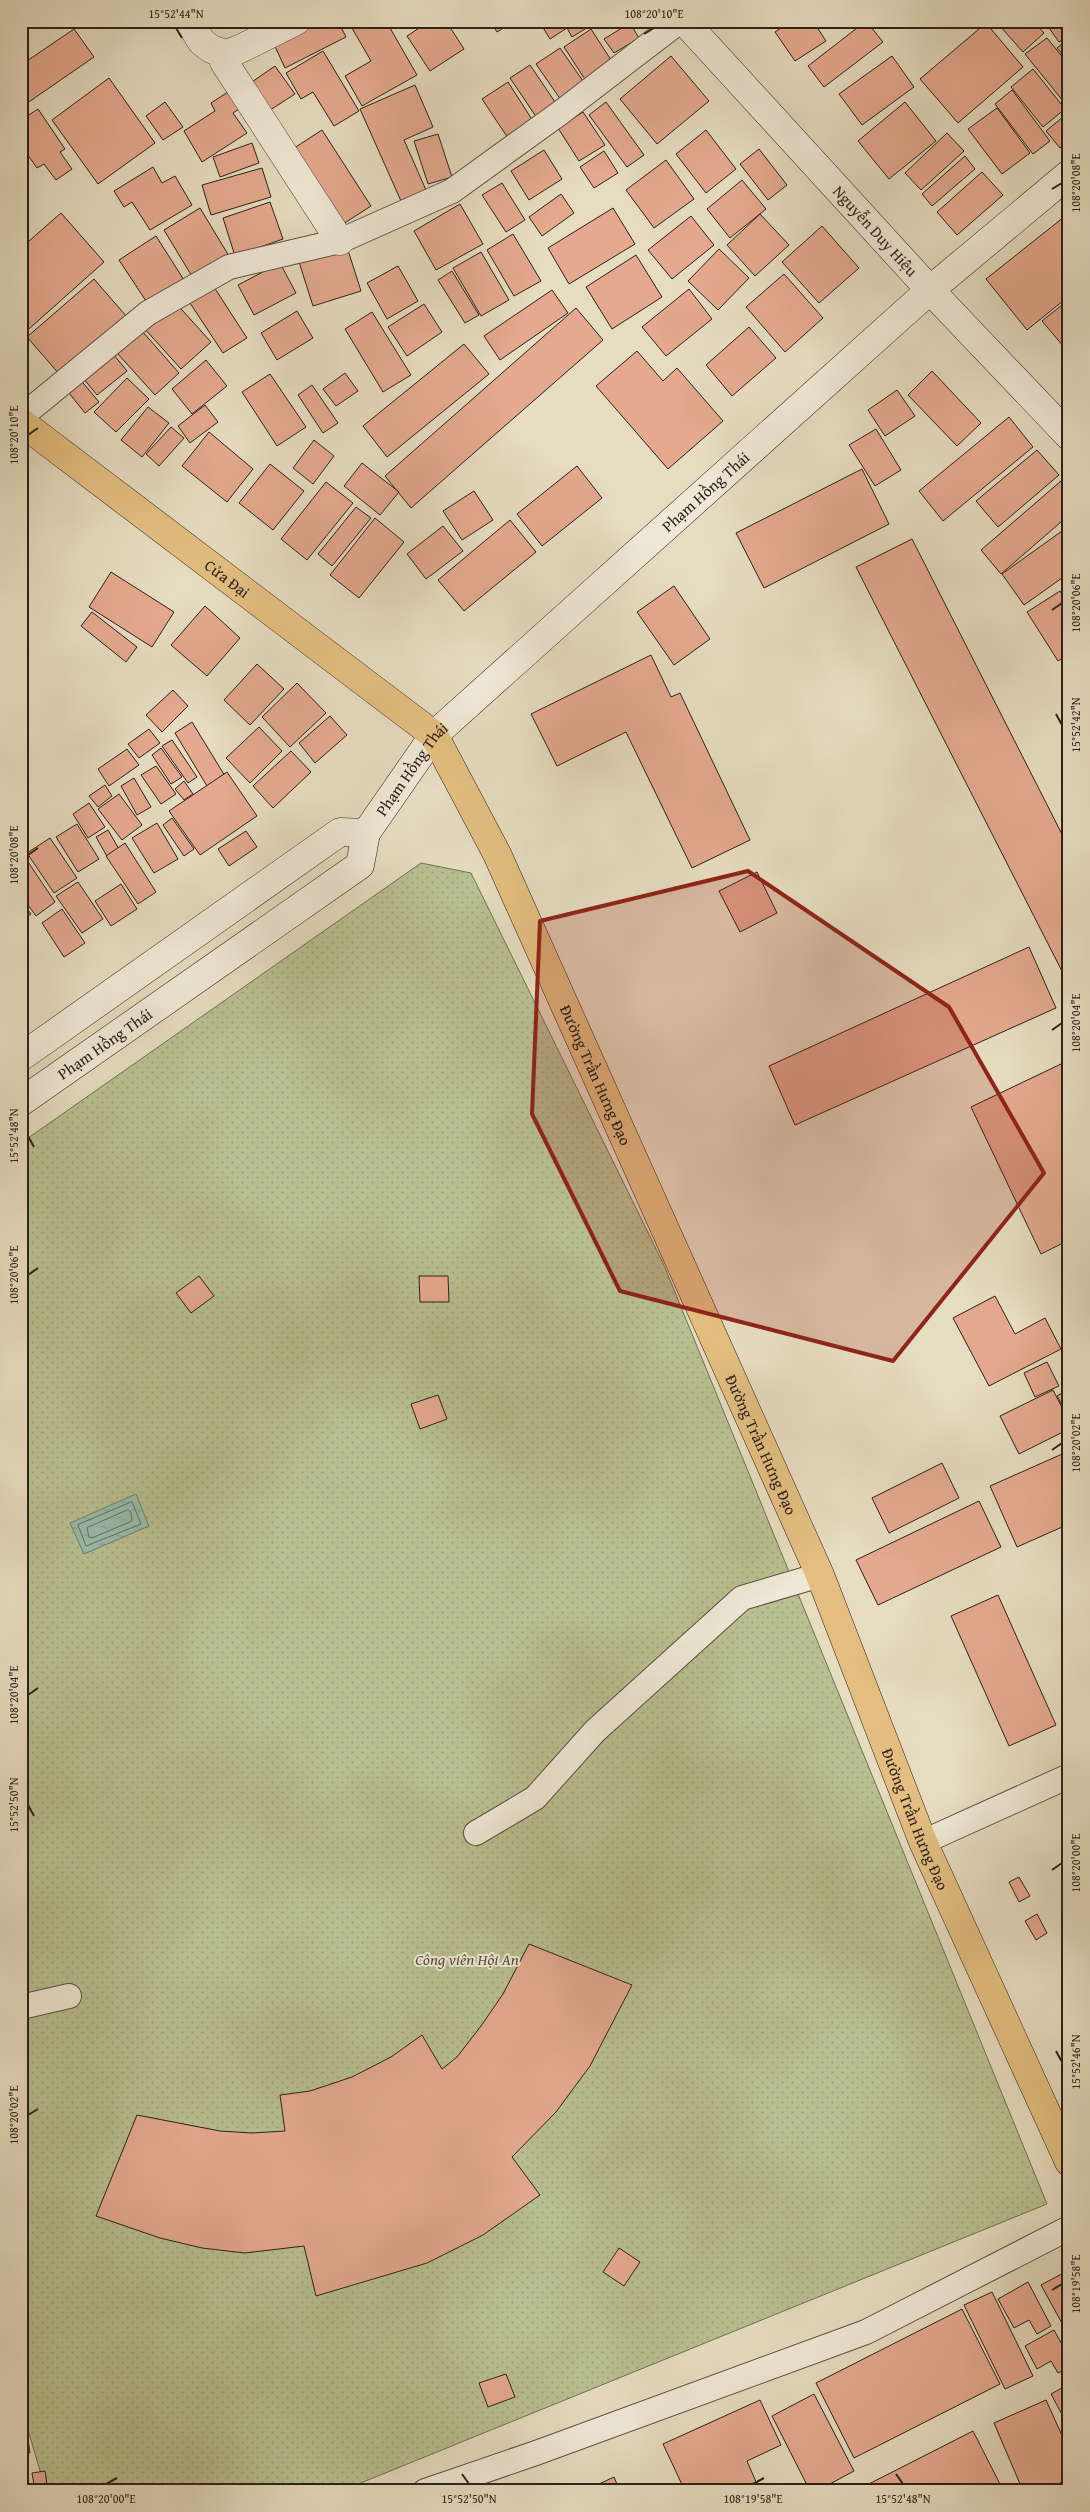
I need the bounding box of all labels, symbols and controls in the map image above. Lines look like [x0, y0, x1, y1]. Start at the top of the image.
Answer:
text: 15°52'44"N [148, 5, 204, 22]
text: 108°20'10"E [624, 5, 684, 22]
text: 108°20'08"E [1067, 153, 1084, 213]
street label: Nguyễn Duy Hiệu [828, 180, 924, 282]
text: 108°20'10"E [5, 405, 22, 465]
street label: Phạm Hồng Thái [656, 445, 755, 538]
street label: Cửa Đại [200, 553, 256, 604]
text: 108°20'06"E [1067, 573, 1084, 633]
text: 15°52'42"N [1067, 697, 1084, 753]
street label: Phạm Hồng Thái [369, 716, 454, 821]
text: 108°20'08"E [5, 825, 22, 885]
text: 108°20'04"E [1067, 993, 1084, 1053]
street label: Đường Trần Hưng Đạo [554, 1001, 638, 1149]
street label: Phạm Hồng Thái [52, 1002, 157, 1085]
text: 15°52'48"N [5, 1108, 22, 1164]
text: 108°20'06"E [5, 1245, 22, 1305]
street label: Đường Trần Hưng Đạo [720, 1371, 804, 1519]
text: 108°20'02"E [1067, 1413, 1084, 1473]
text: 108°20'04"E [5, 1665, 22, 1725]
street label: Đường Trần Hưng Đạo [876, 1745, 955, 1894]
text: 15°52'50"N [5, 1777, 22, 1833]
text: 108°20'00"E [1067, 1833, 1084, 1893]
park label: Công viên Hội An [415, 1947, 519, 1971]
text: 15°52'46"N [1067, 2034, 1084, 2090]
text: 108°20'02"E [5, 2085, 22, 2145]
text: 108°19'58"E [1067, 2254, 1084, 2314]
text: 108°20'00"E [76, 2490, 136, 2507]
text: 15°52'50"N [441, 2490, 497, 2507]
text: 108°19'58"E [723, 2490, 783, 2507]
text: 15°52'48"N [875, 2490, 931, 2507]

